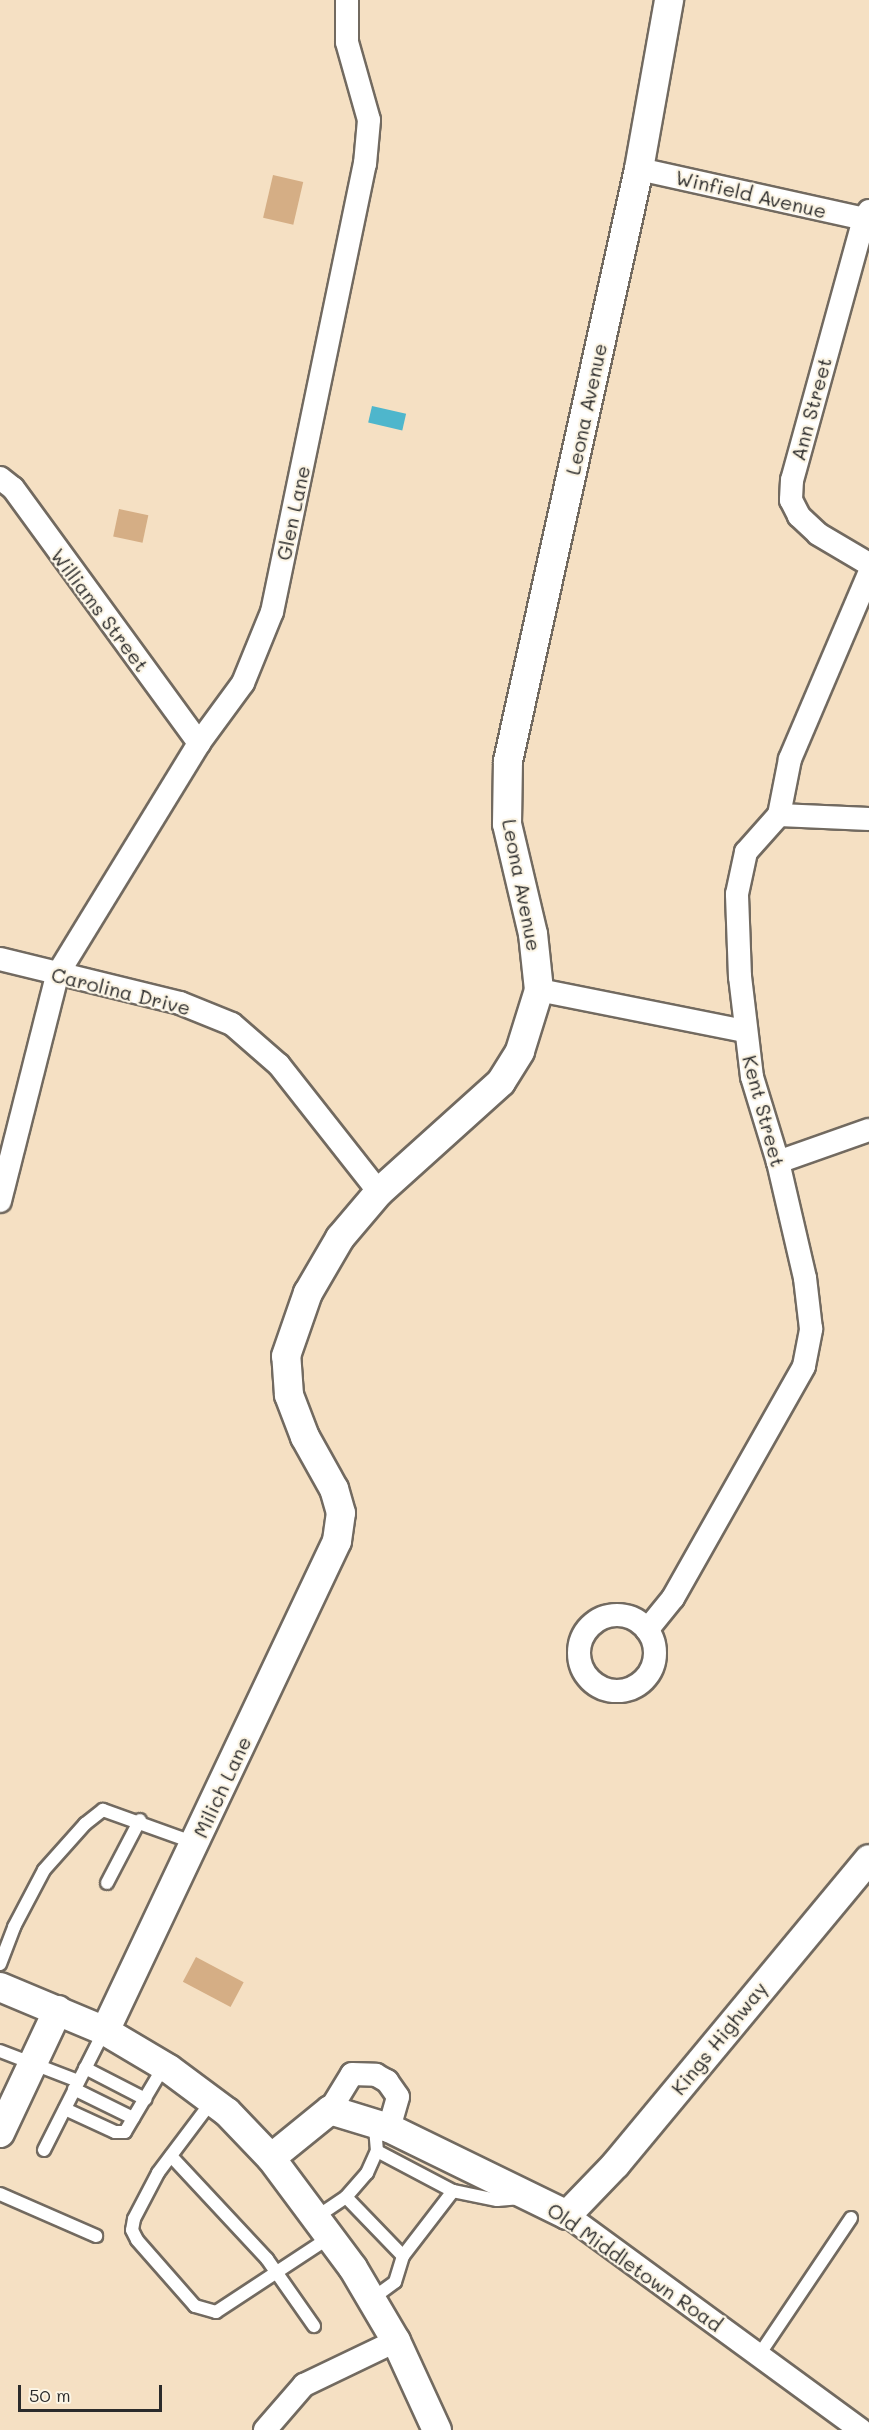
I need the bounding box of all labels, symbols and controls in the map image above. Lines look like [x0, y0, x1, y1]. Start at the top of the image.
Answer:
street label: Winfield Avenue [673, 165, 829, 223]
street label: Leona Avenue [560, 341, 612, 477]
street label: Ann Street [786, 355, 836, 463]
street label: Glen Lane [271, 463, 315, 563]
street label: Williams Street [46, 544, 154, 676]
street label: Leona Avenue [497, 817, 547, 953]
street label: Carolina Drive [49, 962, 193, 1020]
street label: Kent Street [738, 1053, 790, 1169]
street label: Milich Lane [188, 1732, 256, 1842]
street label: Kings Highway [666, 1977, 772, 2099]
street label: Old Middletown Road [543, 2197, 727, 2337]
scale bar [21, 2373, 165, 2411]
text: 50 m [29, 2383, 71, 2407]

